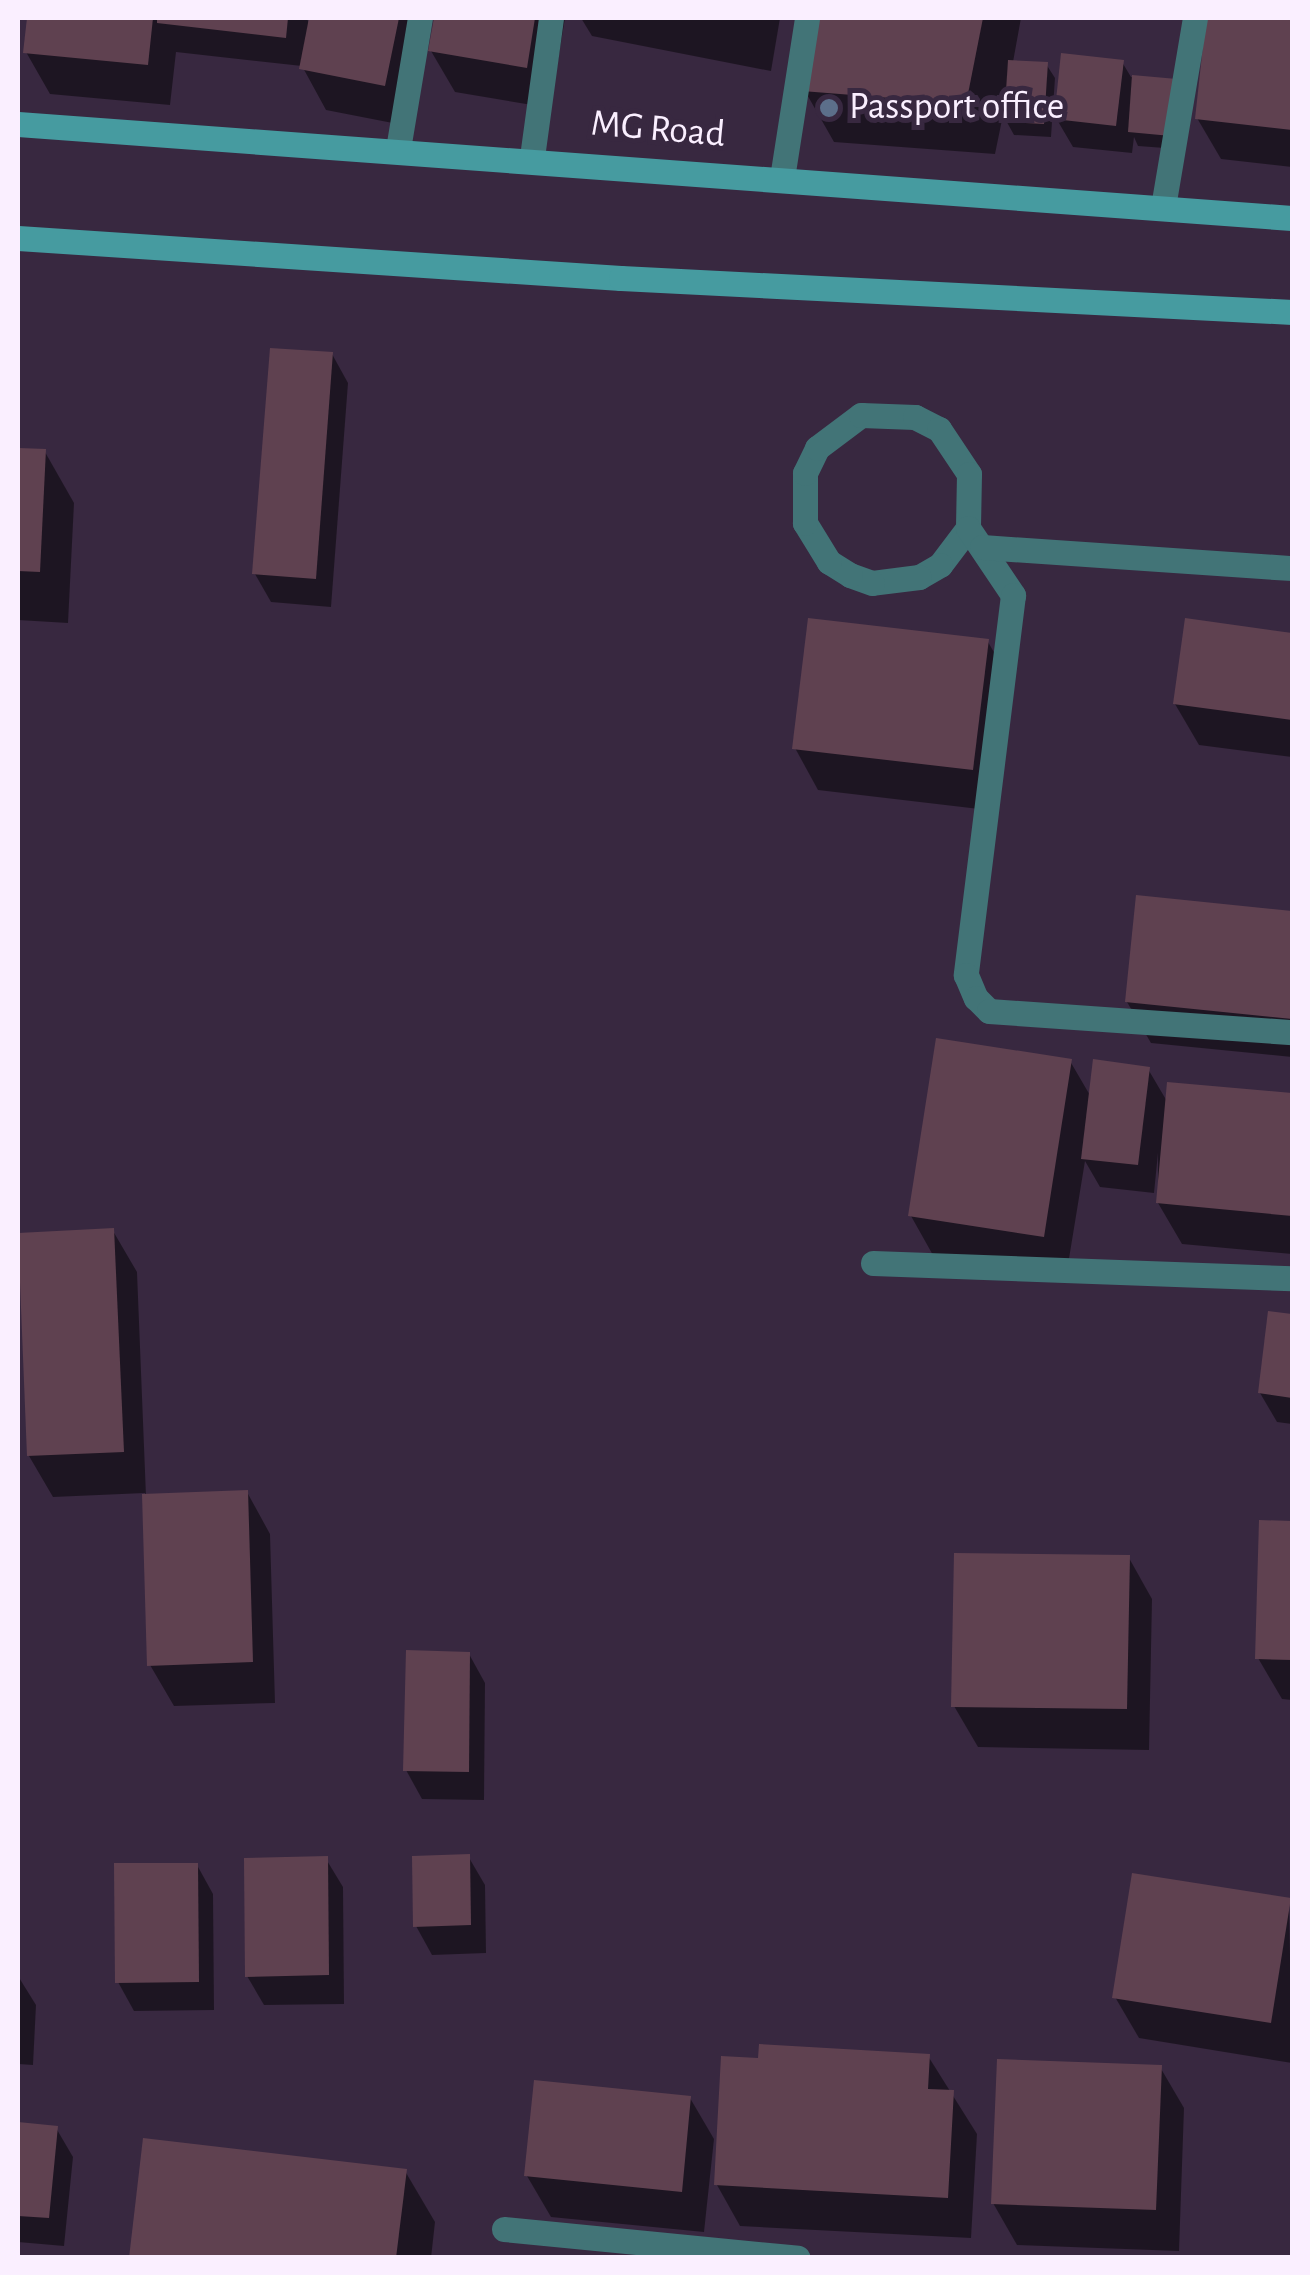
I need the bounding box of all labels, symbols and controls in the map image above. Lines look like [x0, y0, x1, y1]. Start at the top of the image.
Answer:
place label: Passport office [849, 85, 1064, 131]
marker: Passport office [818, 97, 840, 119]
street label: MG Road [589, 101, 727, 159]

